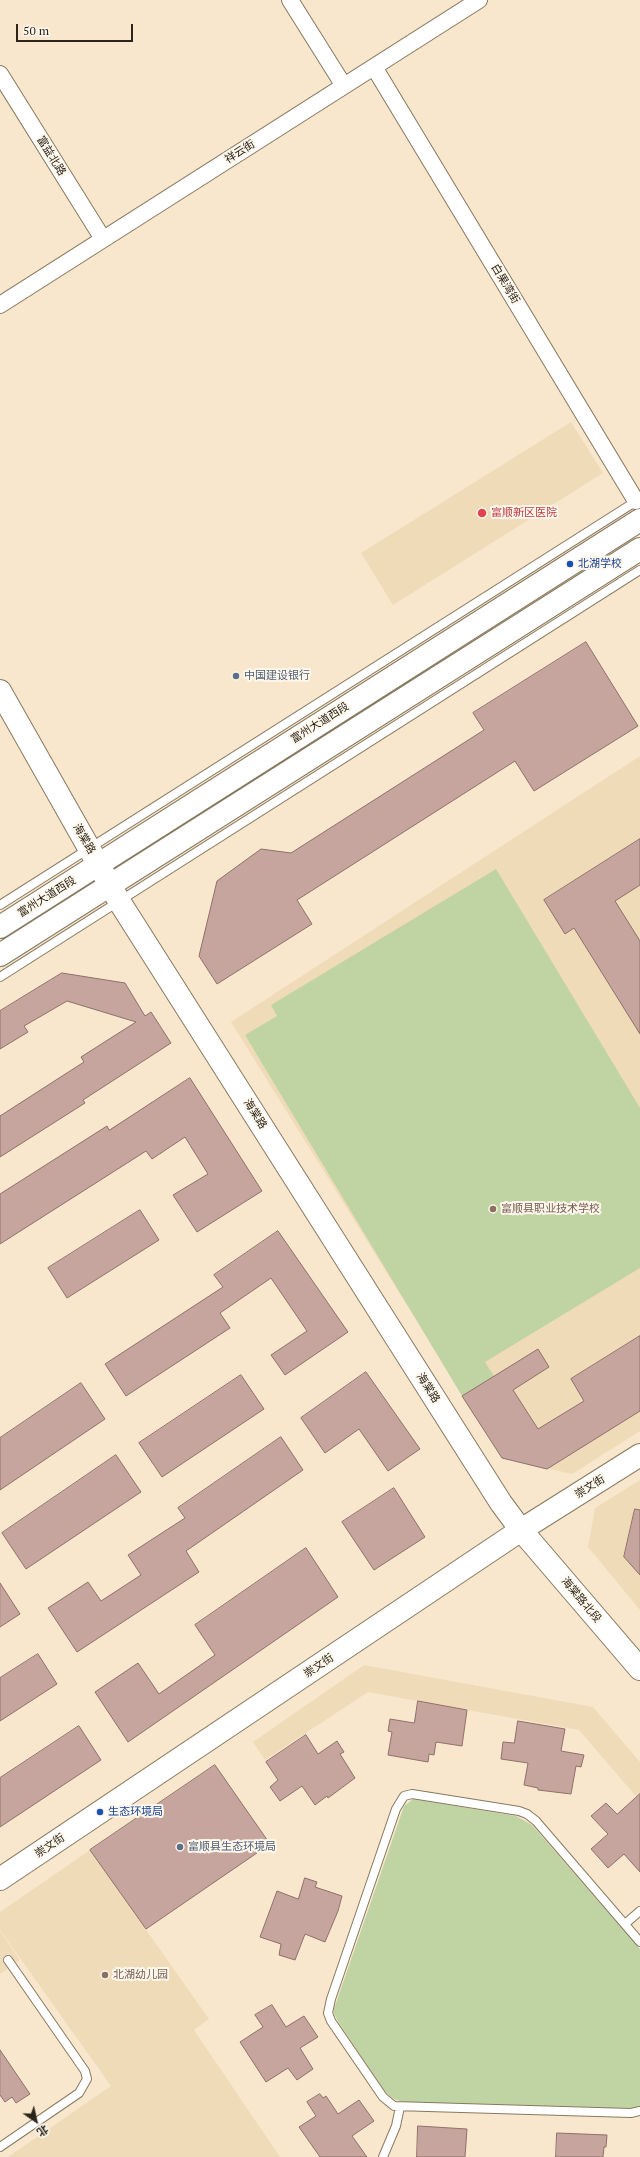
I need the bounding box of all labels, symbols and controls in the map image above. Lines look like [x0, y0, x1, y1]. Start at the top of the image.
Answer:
scale bar [18, 16, 135, 42]
text: 50 m [23, 23, 49, 38]
street label: 富益北路 [34, 134, 68, 178]
street label: 祥云街 [223, 138, 257, 166]
street label: 白果湾街 [488, 262, 522, 306]
place label: 富顺新区医院 [491, 506, 557, 520]
marker: 富顺新区医院 [476, 507, 488, 519]
place label: 北湖学校 [578, 557, 622, 571]
marker: 北湖学校 [565, 559, 575, 569]
place label: 中国建设银行 [244, 669, 310, 683]
marker: 中国建设银行 [231, 671, 241, 681]
street label: 富州大道西段 [289, 700, 351, 746]
street label: 海棠路 [70, 821, 98, 857]
street label: 富州大道西段 [16, 874, 78, 920]
street label: 海棠路 [241, 1097, 269, 1131]
place label: 富顺县职业技术学校 [501, 1202, 600, 1216]
marker: 富顺县职业技术学校 [488, 1204, 498, 1214]
street label: 海棠路 [414, 1371, 442, 1405]
street label: 崇文街 [573, 1473, 607, 1501]
street label: 海棠路北段 [558, 1575, 604, 1625]
street label: 崇文街 [302, 1651, 336, 1681]
place label: 生态环境局 [108, 1805, 163, 1819]
marker: 生态环境局 [95, 1807, 105, 1817]
street label: 崇文街 [33, 1831, 67, 1861]
place label: 富顺县生态环境局 [188, 1840, 276, 1854]
marker: 富顺县生态环境局 [175, 1842, 185, 1852]
place label: 北湖幼儿园 [113, 1968, 168, 1982]
marker: 北湖幼儿园 [100, 1970, 110, 1980]
north arrow [16, 2101, 56, 2141]
text: 北 [34, 2122, 51, 2140]

